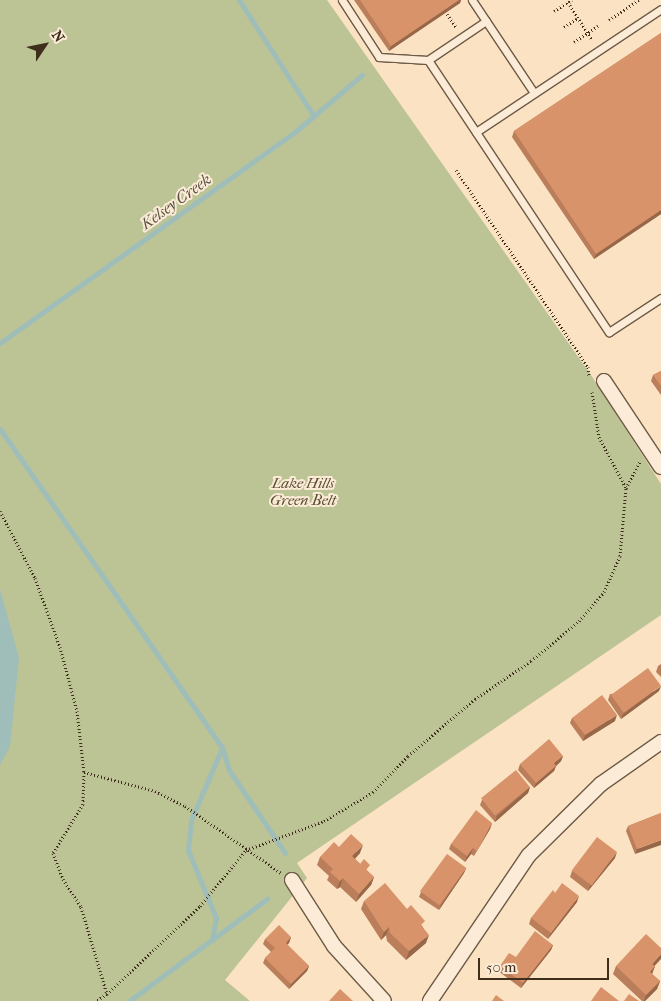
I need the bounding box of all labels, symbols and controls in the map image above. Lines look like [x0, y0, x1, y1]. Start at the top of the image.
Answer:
north arrow [20, 20, 70, 70]
text: N [48, 27, 68, 45]
water label: Kelsey Creek [137, 170, 215, 234]
park label: Lake Hills Green Belt [270, 474, 336, 509]
scale bar [481, 948, 612, 980]
text: 50 m [486, 958, 516, 976]

